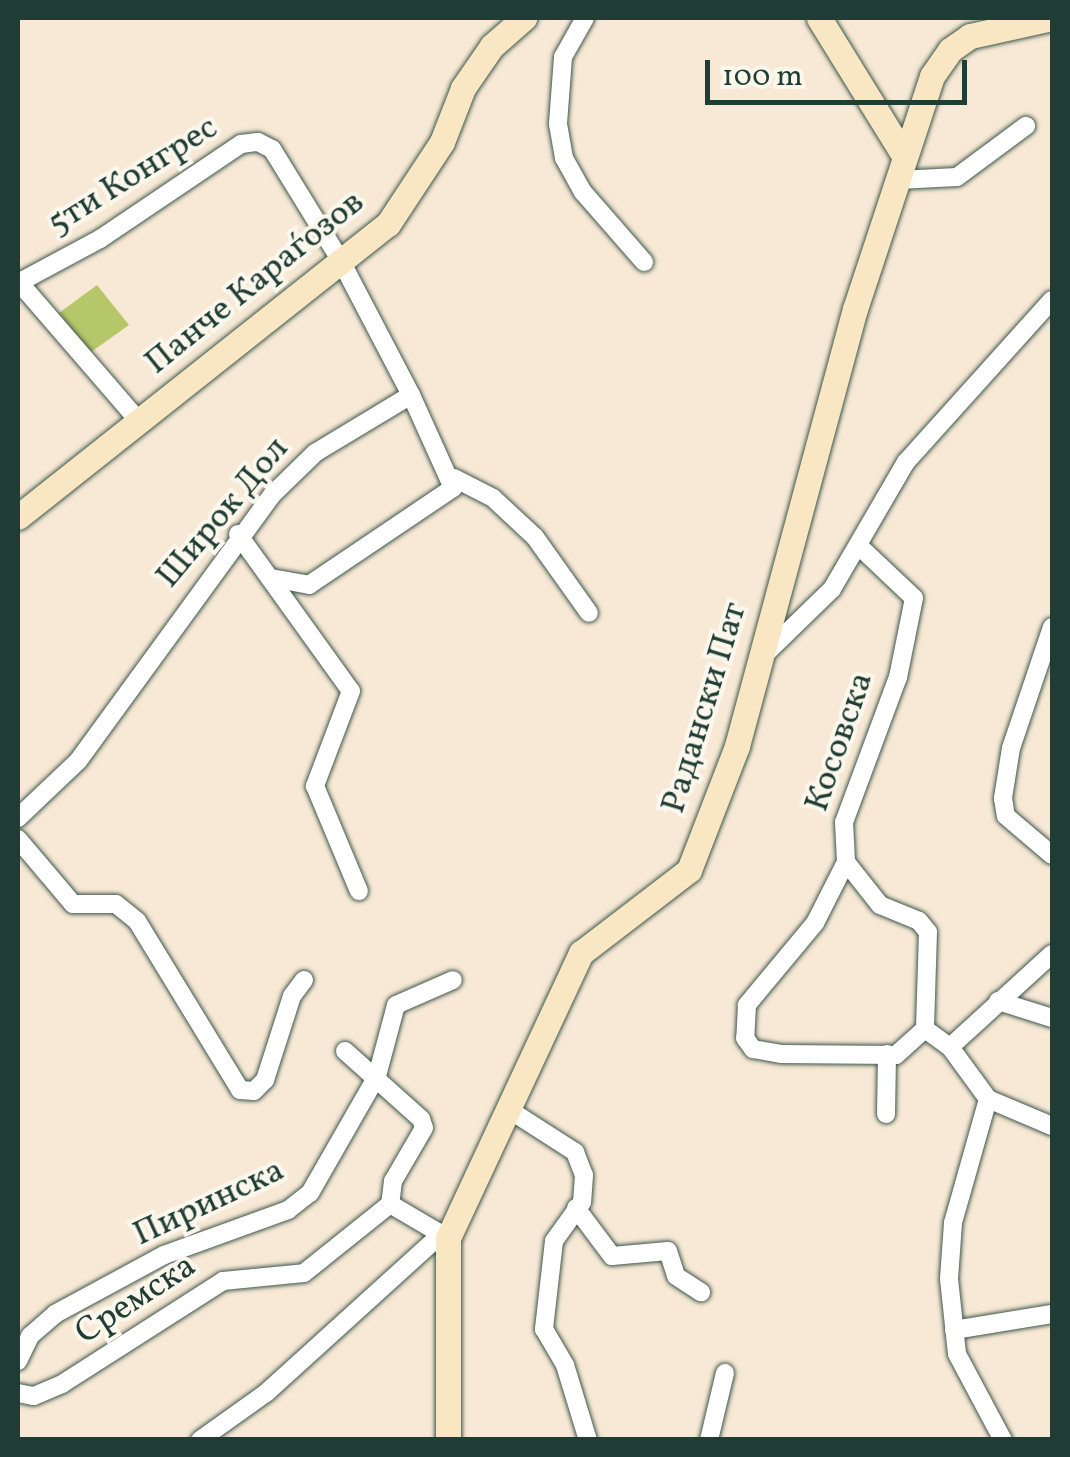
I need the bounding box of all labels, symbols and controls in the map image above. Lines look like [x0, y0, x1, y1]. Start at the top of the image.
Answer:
scale bar [710, 40, 972, 102]
text: 100 m [722, 56, 803, 98]
street label: 5ти Конгрес [40, 107, 226, 245]
street label: Панче Караѓозов [137, 182, 373, 384]
street label: Широк Дол [148, 429, 298, 597]
street label: Радански Пат [653, 597, 757, 819]
street label: Косовска [797, 667, 883, 817]
street label: Пиринска [127, 1150, 291, 1256]
street label: Сремска [68, 1246, 204, 1354]

